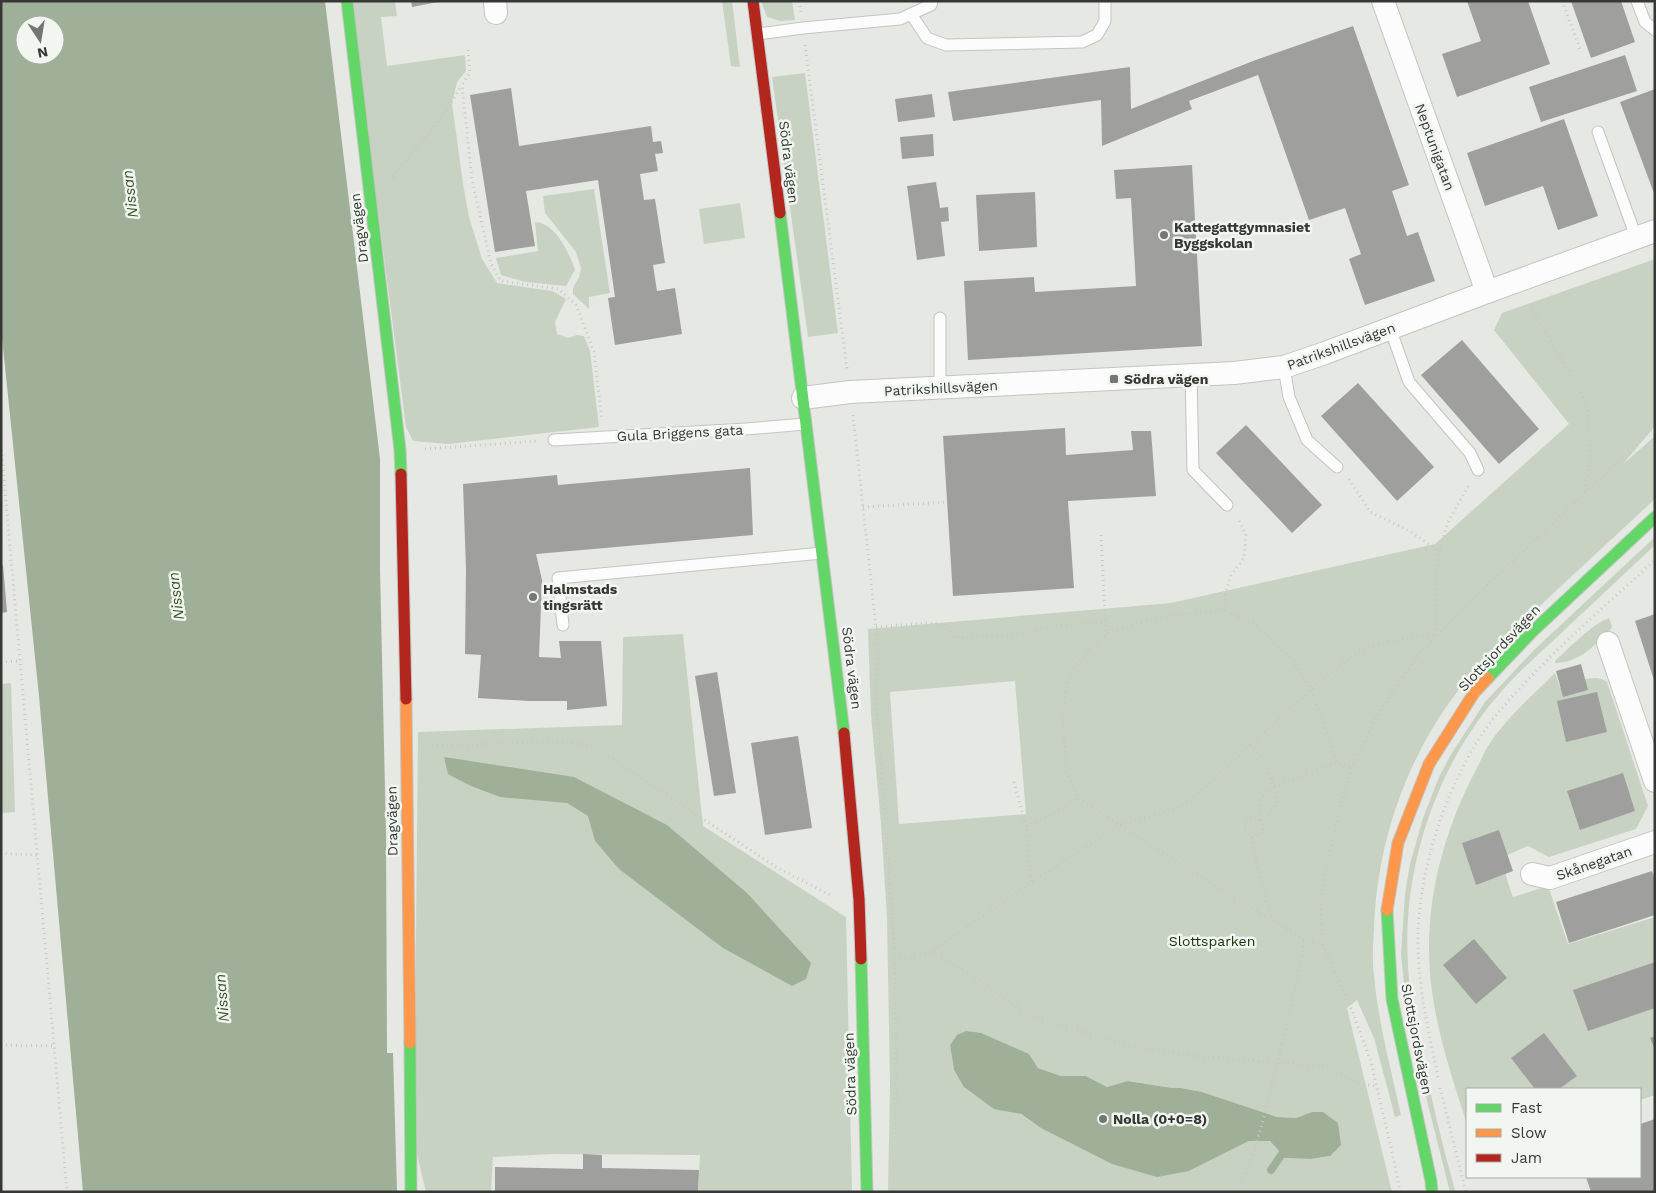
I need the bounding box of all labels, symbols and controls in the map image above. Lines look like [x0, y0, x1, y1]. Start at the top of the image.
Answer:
north arrow [15, 15, 65, 65]
text: N [36, 44, 49, 62]
street label: Neptunigatan [1412, 101, 1458, 193]
street label: Södra vägen [776, 120, 802, 204]
water label: Nissan [118, 169, 142, 219]
street label: Dragvägen [347, 192, 371, 264]
place label: Kattegattgymnasiet Byggskolan [1174, 219, 1310, 251]
marker: Kattegattgymnasiet Byggskolan [1158, 229, 1170, 241]
street label: Patrikshillsvägen [1285, 319, 1397, 373]
place label: Södra vägen [1124, 371, 1208, 387]
marker: Södra vägen [1108, 373, 1120, 385]
street label: Patrikshillsvägen [884, 377, 998, 399]
street label: Gula Briggens gata [616, 422, 744, 444]
water label: Nissan [164, 571, 188, 621]
place label: Halmstads tingsrätt [543, 581, 618, 613]
marker: Halmstads tingsrätt [527, 591, 539, 603]
street label: Slottsjordsvägen [1455, 601, 1543, 695]
street label: Södra vägen [839, 626, 865, 710]
street label: Dragvägen [383, 786, 401, 856]
street label: Skånegatan [1554, 843, 1634, 883]
park label: Slottsparken [1169, 933, 1255, 949]
water label: Nissan [211, 973, 233, 1023]
street label: Slottsjordsvägen [1398, 982, 1436, 1096]
street label: Södra vägen [841, 1032, 859, 1116]
legend [1466, 1088, 1641, 1178]
text: Fast [1511, 1099, 1543, 1117]
place label: Nolla (0+0=8) [1113, 1111, 1207, 1127]
marker: Nolla (0+0=8) [1097, 1113, 1109, 1125]
text: Slow [1511, 1124, 1547, 1142]
text: Jam [1511, 1149, 1542, 1167]

